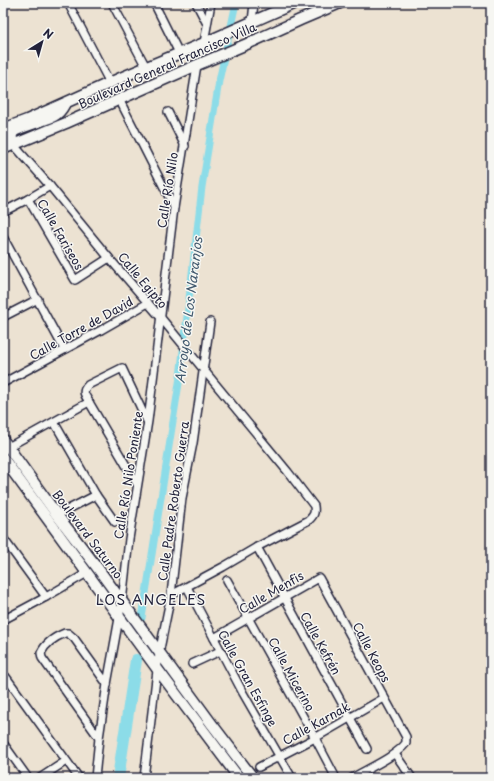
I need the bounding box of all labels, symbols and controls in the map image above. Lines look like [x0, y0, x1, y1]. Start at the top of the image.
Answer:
street label: Boulevard General Francisco Villa [75, 17, 259, 113]
north arrow [22, 22, 62, 62]
text: N [40, 24, 57, 43]
street label: Calle Río Nilo [152, 150, 182, 229]
street label: Calle Fariseos [33, 195, 89, 273]
water label: Arroyo de Los Naranjos [170, 234, 207, 384]
street label: Calle Egipto [114, 248, 172, 312]
street label: Calle Torre de David [26, 292, 136, 364]
street label: Calle Río Nilo Poniente [109, 409, 147, 540]
street label: Calle Padre Roberto Guerra [153, 420, 193, 582]
street label: Boulevard Saturno [49, 486, 128, 583]
street label: Calle Menfis [235, 566, 307, 618]
district label: LOS ANGELES [96, 589, 206, 610]
street label: Calle Kefrén [296, 608, 346, 678]
street label: Calle Keops [349, 619, 396, 686]
street label: Calle Gran Esfinge [214, 626, 282, 730]
street label: Calle Micerino [264, 634, 320, 714]
street label: Calle Karnak [279, 697, 353, 749]

